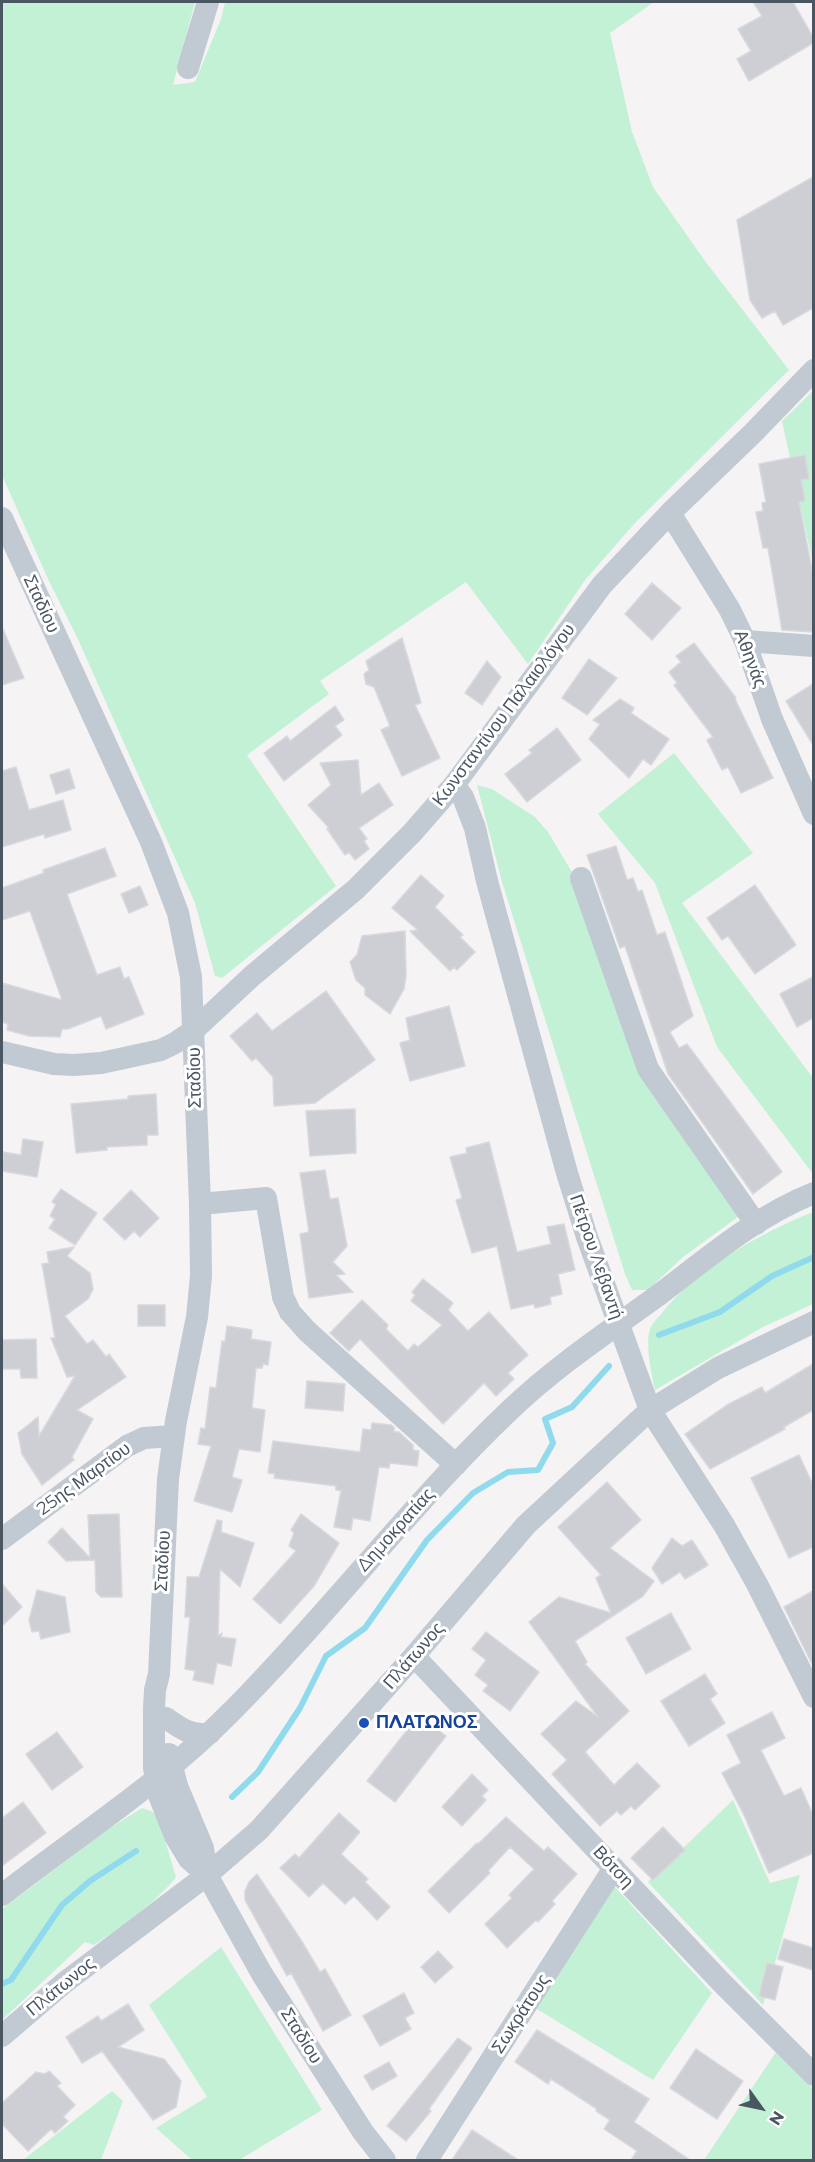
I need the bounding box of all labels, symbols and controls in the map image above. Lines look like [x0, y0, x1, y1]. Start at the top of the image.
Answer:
street label: Σταδίου [18, 572, 64, 636]
street label: Κωνσταντίνου Παλαιολόγου [428, 619, 580, 811]
street label: Αθηνάς [729, 627, 771, 691]
street label: Σταδίου [184, 1047, 206, 1109]
street label: Πέτρου Λεβαντή [565, 1192, 627, 1322]
street label: 25ης Μαρτίου [33, 1438, 135, 1520]
street label: Δημοκρατίας [353, 1484, 439, 1576]
street label: Σταδίου [151, 1530, 175, 1592]
street label: Πλάτωνος [379, 1618, 449, 1694]
place label: ΠΛΑΤΩΝΟΣ [376, 1712, 478, 1734]
marker: ΠΛΑΤΩΝΟΣ [357, 1716, 371, 1730]
street label: Βότση [588, 1841, 638, 1893]
street label: Πλάτωνος [22, 1953, 100, 2021]
street label: Σωκράτους [487, 1970, 555, 2058]
street label: Σταδίου [276, 2004, 326, 2068]
north arrow [731, 2078, 791, 2138]
text: N [765, 2107, 788, 2129]

